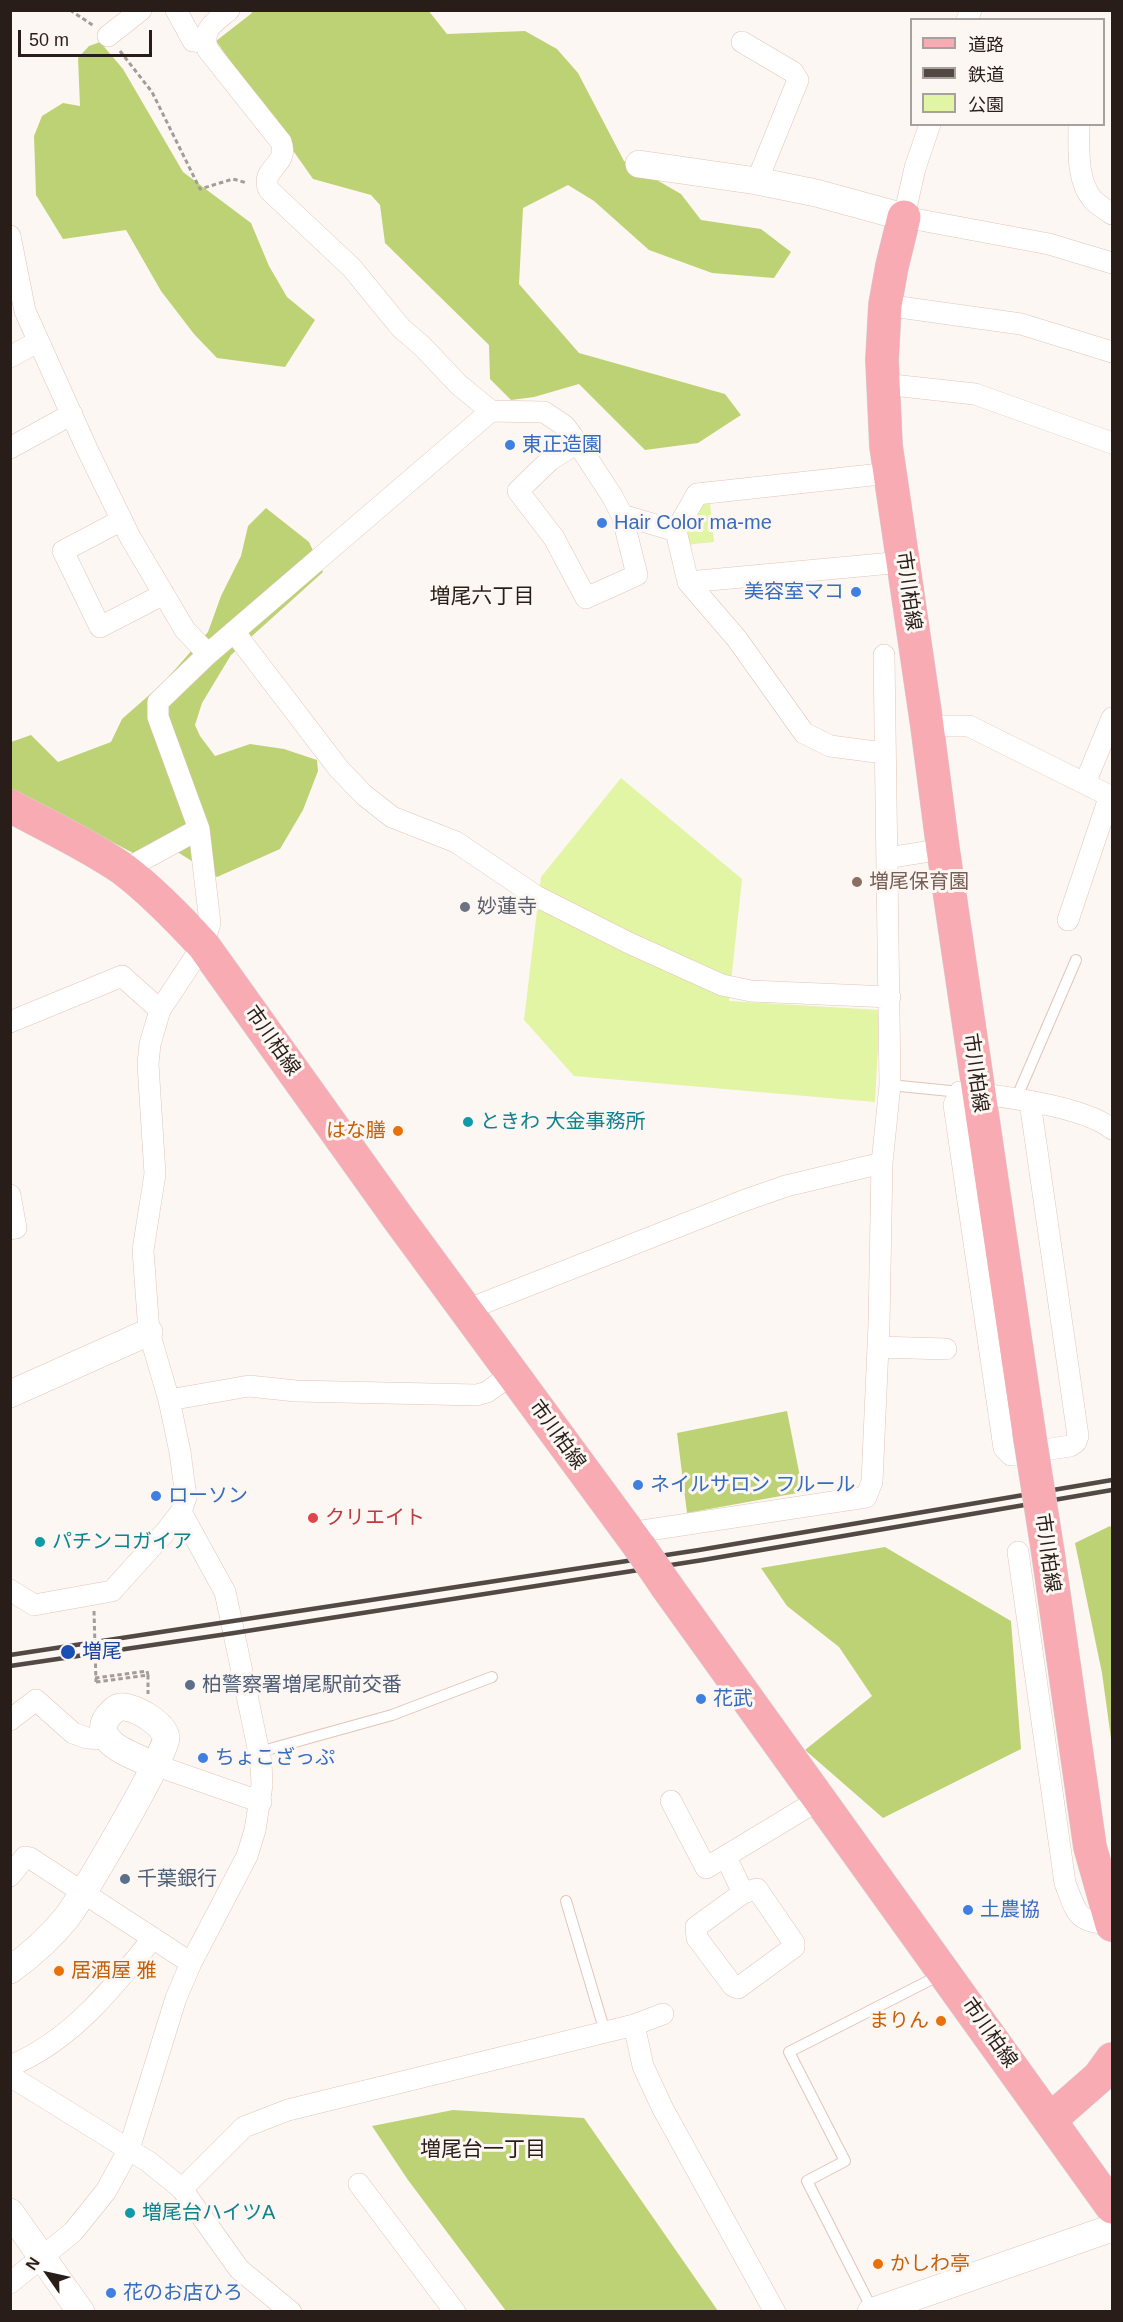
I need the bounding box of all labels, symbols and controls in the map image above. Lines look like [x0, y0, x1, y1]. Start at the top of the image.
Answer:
scale bar [21, 18, 154, 56]
legend [910, 18, 1105, 126]
text: 50 m [29, 30, 69, 50]
text: 道路 [968, 35, 1004, 55]
text: 鉄道 [968, 65, 1004, 85]
text: 公園 [968, 95, 1004, 115]
place label: 東正造園 [522, 433, 602, 457]
marker: 東正造園 [503, 438, 517, 452]
place label: Hair Color ma-me [614, 511, 772, 535]
marker: Hair Color ma-me [595, 516, 609, 530]
street label: 市川柏線 [891, 550, 925, 632]
place label: 美容室マコ [744, 580, 844, 604]
district label: 増尾六丁目 [430, 584, 534, 610]
marker: 美容室マコ [849, 585, 863, 599]
place label: 増尾保育園 [869, 870, 969, 894]
marker: 増尾保育園 [850, 875, 864, 889]
place label: 妙蓮寺 [477, 895, 537, 919]
marker: 妙蓮寺 [458, 900, 472, 914]
street label: 市川柏線 [239, 1001, 305, 1081]
street label: 市川柏線 [958, 1032, 992, 1114]
place label: ときわ 大金事務所 [480, 1110, 646, 1134]
marker: ときわ 大金事務所 [461, 1115, 475, 1129]
place label: はな膳 [326, 1119, 386, 1143]
marker: はな膳 [391, 1124, 405, 1138]
street label: 市川柏線 [524, 1396, 590, 1474]
place label: ネイルサロン フルール [650, 1473, 856, 1497]
marker: ネイルサロン フルール [631, 1478, 645, 1492]
place label: ローソン [168, 1484, 248, 1508]
marker: ローソン [149, 1489, 163, 1503]
place label: クリエイト [325, 1506, 425, 1530]
marker: クリエイト [306, 1511, 320, 1525]
street label: 市川柏線 [1030, 1512, 1064, 1594]
place label: パチンコガイア [52, 1530, 192, 1554]
marker: パチンコガイア [33, 1535, 47, 1549]
place label: 増尾 [82, 1640, 122, 1664]
marker: 増尾 [59, 1643, 77, 1661]
place label: 柏警察署増尾駅前交番 [202, 1673, 402, 1697]
marker: 柏警察署増尾駅前交番 [183, 1678, 197, 1692]
place label: 花武 [713, 1687, 753, 1711]
marker: 花武 [694, 1692, 708, 1706]
place label: ちょこざっぷ [215, 1746, 335, 1770]
marker: ちょこざっぷ [196, 1751, 210, 1765]
place label: 千葉銀行 [137, 1867, 217, 1891]
marker: 千葉銀行 [118, 1872, 132, 1886]
place label: 土農協 [980, 1898, 1040, 1922]
marker: 土農協 [961, 1903, 975, 1917]
place label: 居酒屋 雅 [71, 1959, 157, 1983]
marker: 居酒屋 雅 [52, 1964, 66, 1978]
street label: 市川柏線 [956, 1993, 1022, 2073]
place label: まりん [869, 2009, 929, 2033]
marker: まりん [934, 2014, 948, 2028]
district label: 増尾台一丁目 [420, 2137, 546, 2163]
place label: 増尾台ハイツA [142, 2201, 275, 2225]
marker: 増尾台ハイツA [123, 2206, 137, 2220]
north arrow [18, 2244, 78, 2304]
place label: かしわ亭 [890, 2252, 970, 2276]
text: N [22, 2254, 43, 2273]
marker: かしわ亭 [871, 2257, 885, 2271]
place label: 花のお店ひろ [123, 2281, 243, 2305]
marker: 花のお店ひろ [104, 2286, 118, 2300]

